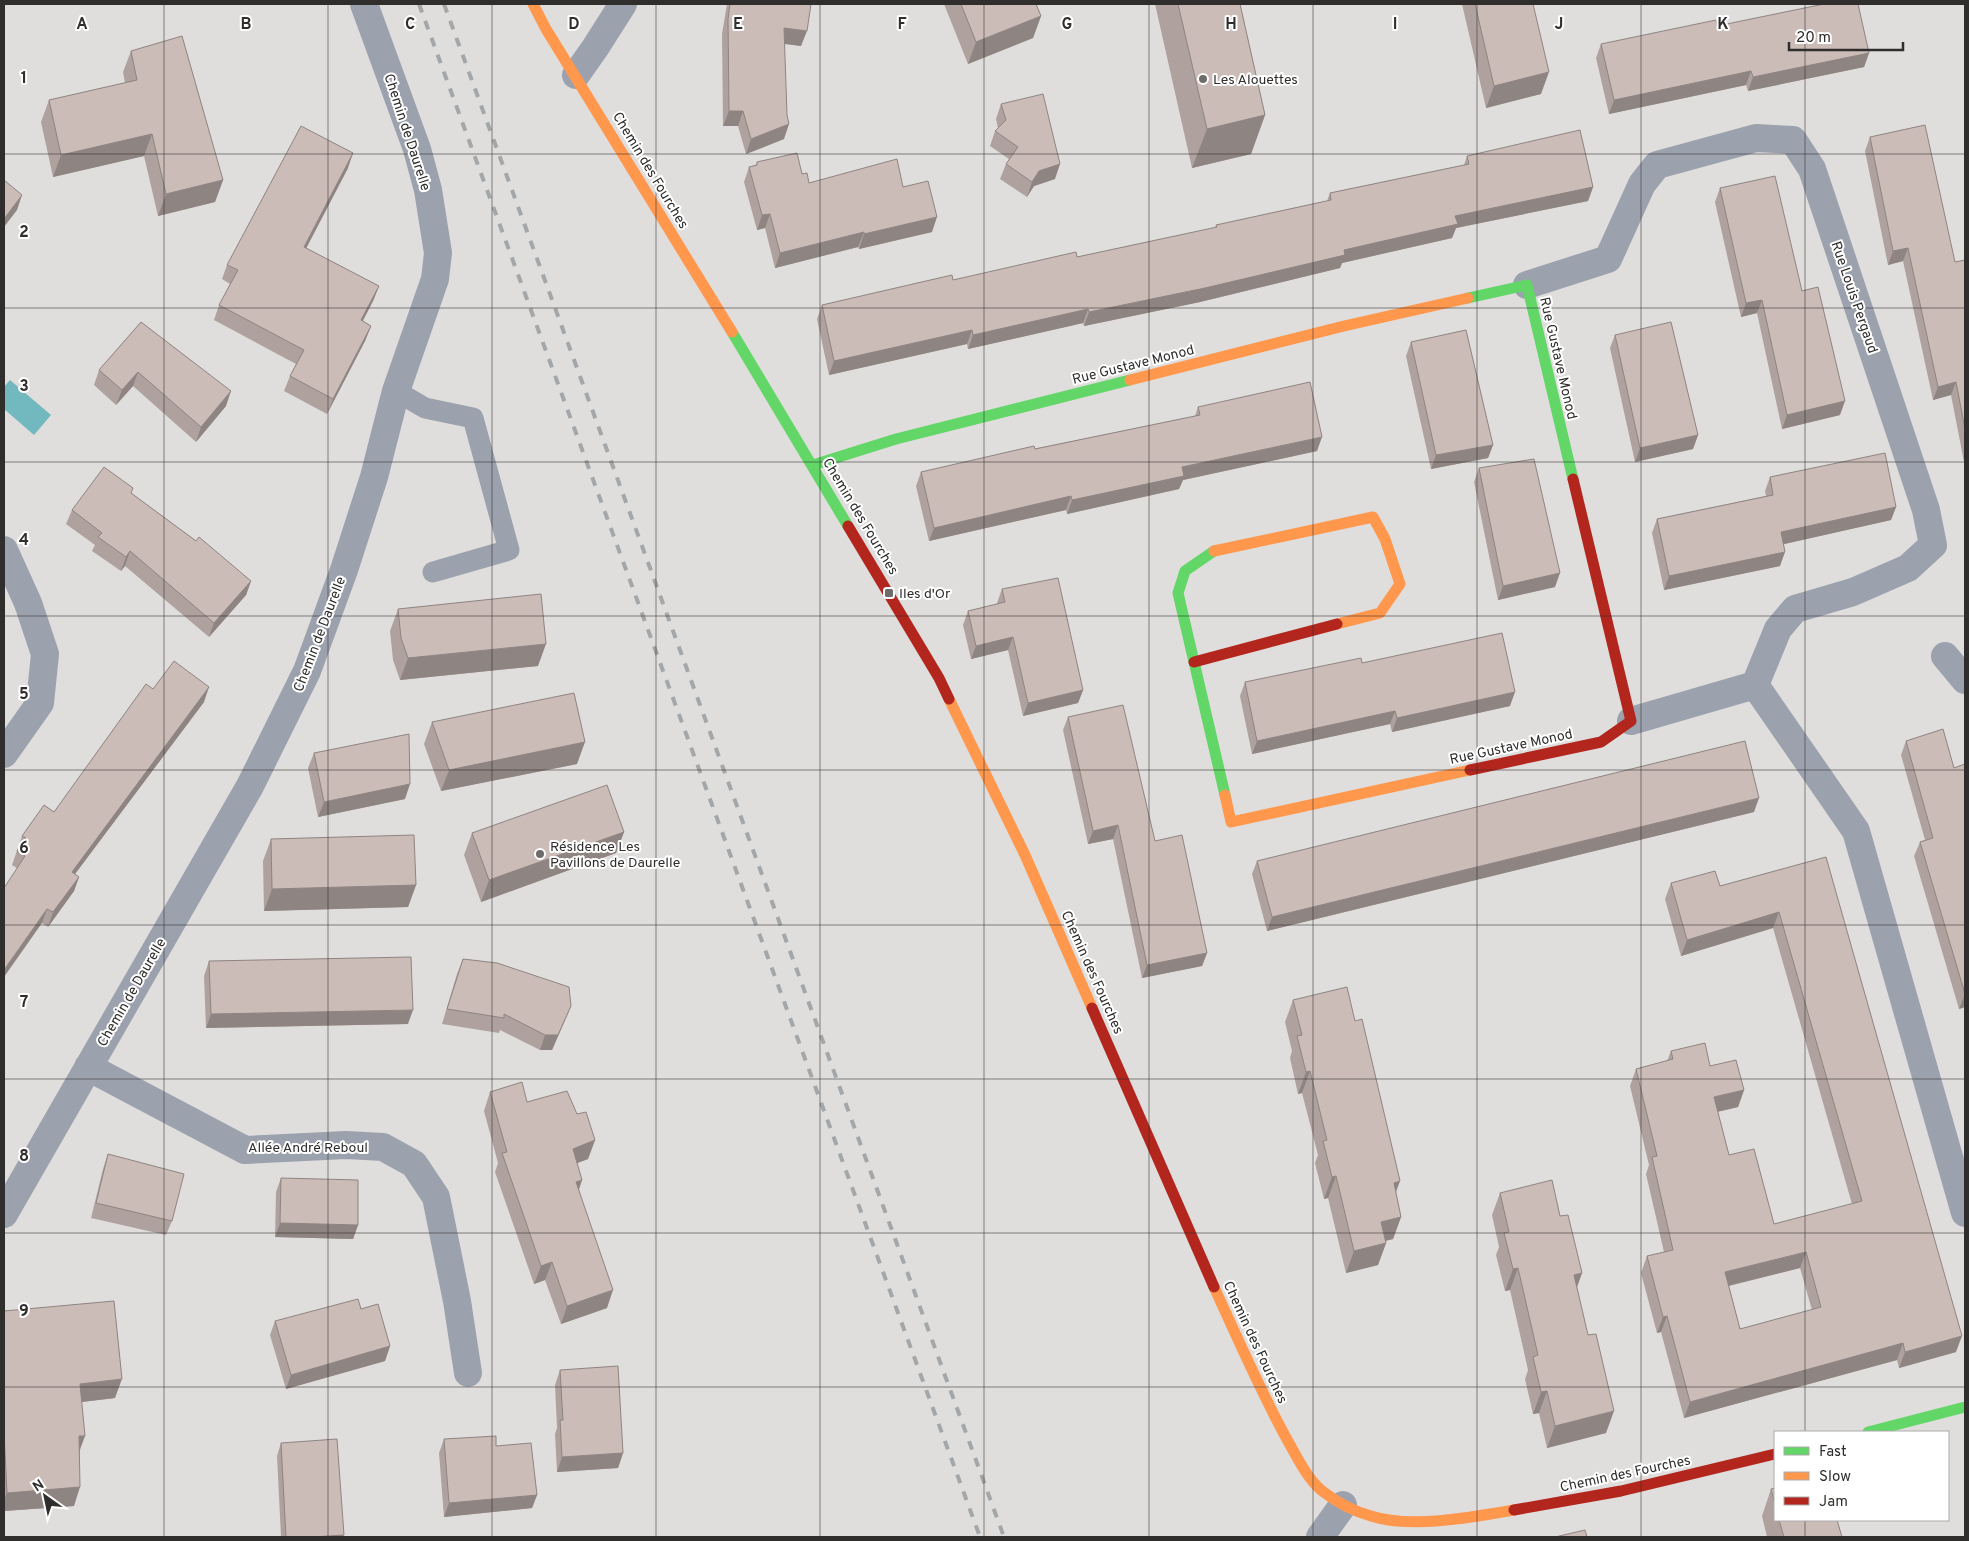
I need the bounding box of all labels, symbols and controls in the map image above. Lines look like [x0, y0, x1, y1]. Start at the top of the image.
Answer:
text: A [76, 15, 88, 35]
text: B [240, 15, 252, 35]
text: C [405, 15, 415, 35]
text: D [568, 15, 580, 35]
text: E [733, 15, 743, 35]
text: F [897, 15, 907, 35]
text: G [1062, 15, 1072, 35]
text: H [1225, 15, 1237, 35]
text: I [1393, 15, 1397, 35]
text: J [1555, 15, 1563, 35]
text: K [1717, 15, 1729, 35]
scale bar [1789, 20, 1903, 52]
text: 20 m [1796, 29, 1831, 48]
text: 1 [21, 69, 27, 89]
street label: Chemin de Daurelle [380, 72, 434, 193]
place label: Les Alouettes [1213, 72, 1298, 89]
marker: Les Alouettes [1197, 73, 1209, 85]
street label: Chemin des Fourches [608, 109, 691, 232]
text: 2 [19, 223, 29, 243]
street label: Rue Louis Pergaud [1826, 239, 1881, 356]
street label: Rue Gustave Monod [1535, 295, 1580, 421]
street label: Rue Gustave Monod [1071, 342, 1196, 389]
text: 3 [19, 377, 29, 397]
street label: Chemin des Fourches [818, 455, 901, 578]
text: 4 [19, 531, 29, 551]
street label: Chemin de Daurelle [291, 574, 350, 695]
place label: Iles d'Or [899, 586, 951, 603]
marker: Iles d'Or [883, 587, 895, 599]
text: 5 [19, 685, 29, 705]
street label: Rue Gustave Monod [1448, 726, 1574, 769]
text: 6 [19, 839, 29, 859]
place label: Résidence Les Pavillons de Daurelle [550, 839, 680, 872]
marker: Résidence Les Pavillons de Daurelle [534, 848, 546, 860]
street label: Chemin des Fourches [1057, 908, 1126, 1037]
street label: Chemin de Daurelle [94, 936, 170, 1050]
text: 7 [20, 993, 28, 1013]
street label: Allée André Reboul [248, 1140, 368, 1157]
text: 8 [19, 1147, 29, 1167]
street label: Chemin des Fourches [1219, 1279, 1290, 1407]
text: 9 [19, 1302, 29, 1322]
legend [1774, 1431, 1949, 1521]
text: Fast [1819, 1443, 1847, 1462]
street label: Chemin des Fourches [1558, 1452, 1692, 1497]
text: Slow [1819, 1468, 1851, 1487]
north arrow [20, 1471, 70, 1521]
text: N [30, 1476, 48, 1496]
text: Jam [1819, 1493, 1848, 1512]

